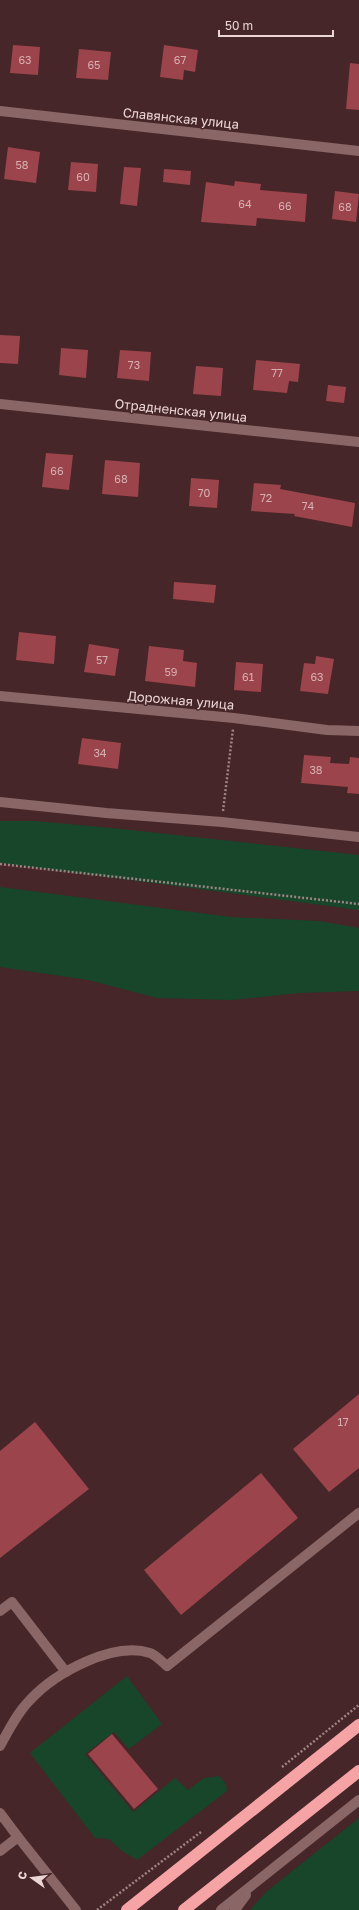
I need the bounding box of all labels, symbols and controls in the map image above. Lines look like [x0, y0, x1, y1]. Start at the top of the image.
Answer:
scale bar [219, 12, 333, 38]
text: 50 m [225, 18, 253, 33]
house number: 63 [18, 53, 32, 66]
house number: 67 [174, 53, 186, 66]
house number: 65 [87, 58, 101, 71]
street label: Славянская улица [122, 104, 240, 132]
house number: 58 [15, 158, 29, 171]
house number: 60 [76, 170, 90, 183]
house number: 64 [238, 197, 252, 210]
house number: 66 [278, 199, 292, 212]
house number: 68 [338, 200, 352, 213]
house number: 73 [128, 358, 140, 371]
house number: 77 [271, 366, 283, 379]
street label: Отрадненская улица [114, 395, 248, 425]
house number: 66 [50, 464, 64, 477]
house number: 68 [114, 472, 128, 485]
house number: 70 [198, 486, 211, 499]
house number: 72 [260, 491, 272, 504]
house number: 74 [302, 499, 315, 512]
house number: 57 [96, 653, 108, 666]
house number: 59 [164, 665, 178, 678]
house number: 61 [242, 670, 254, 683]
house number: 63 [310, 670, 324, 683]
street label: Дорожная улица [127, 687, 235, 713]
house number: 34 [93, 746, 107, 759]
house number: 38 [309, 763, 323, 776]
house number: 17 [337, 1415, 349, 1428]
north arrow [12, 1858, 52, 1898]
text: С [15, 1870, 29, 1881]

